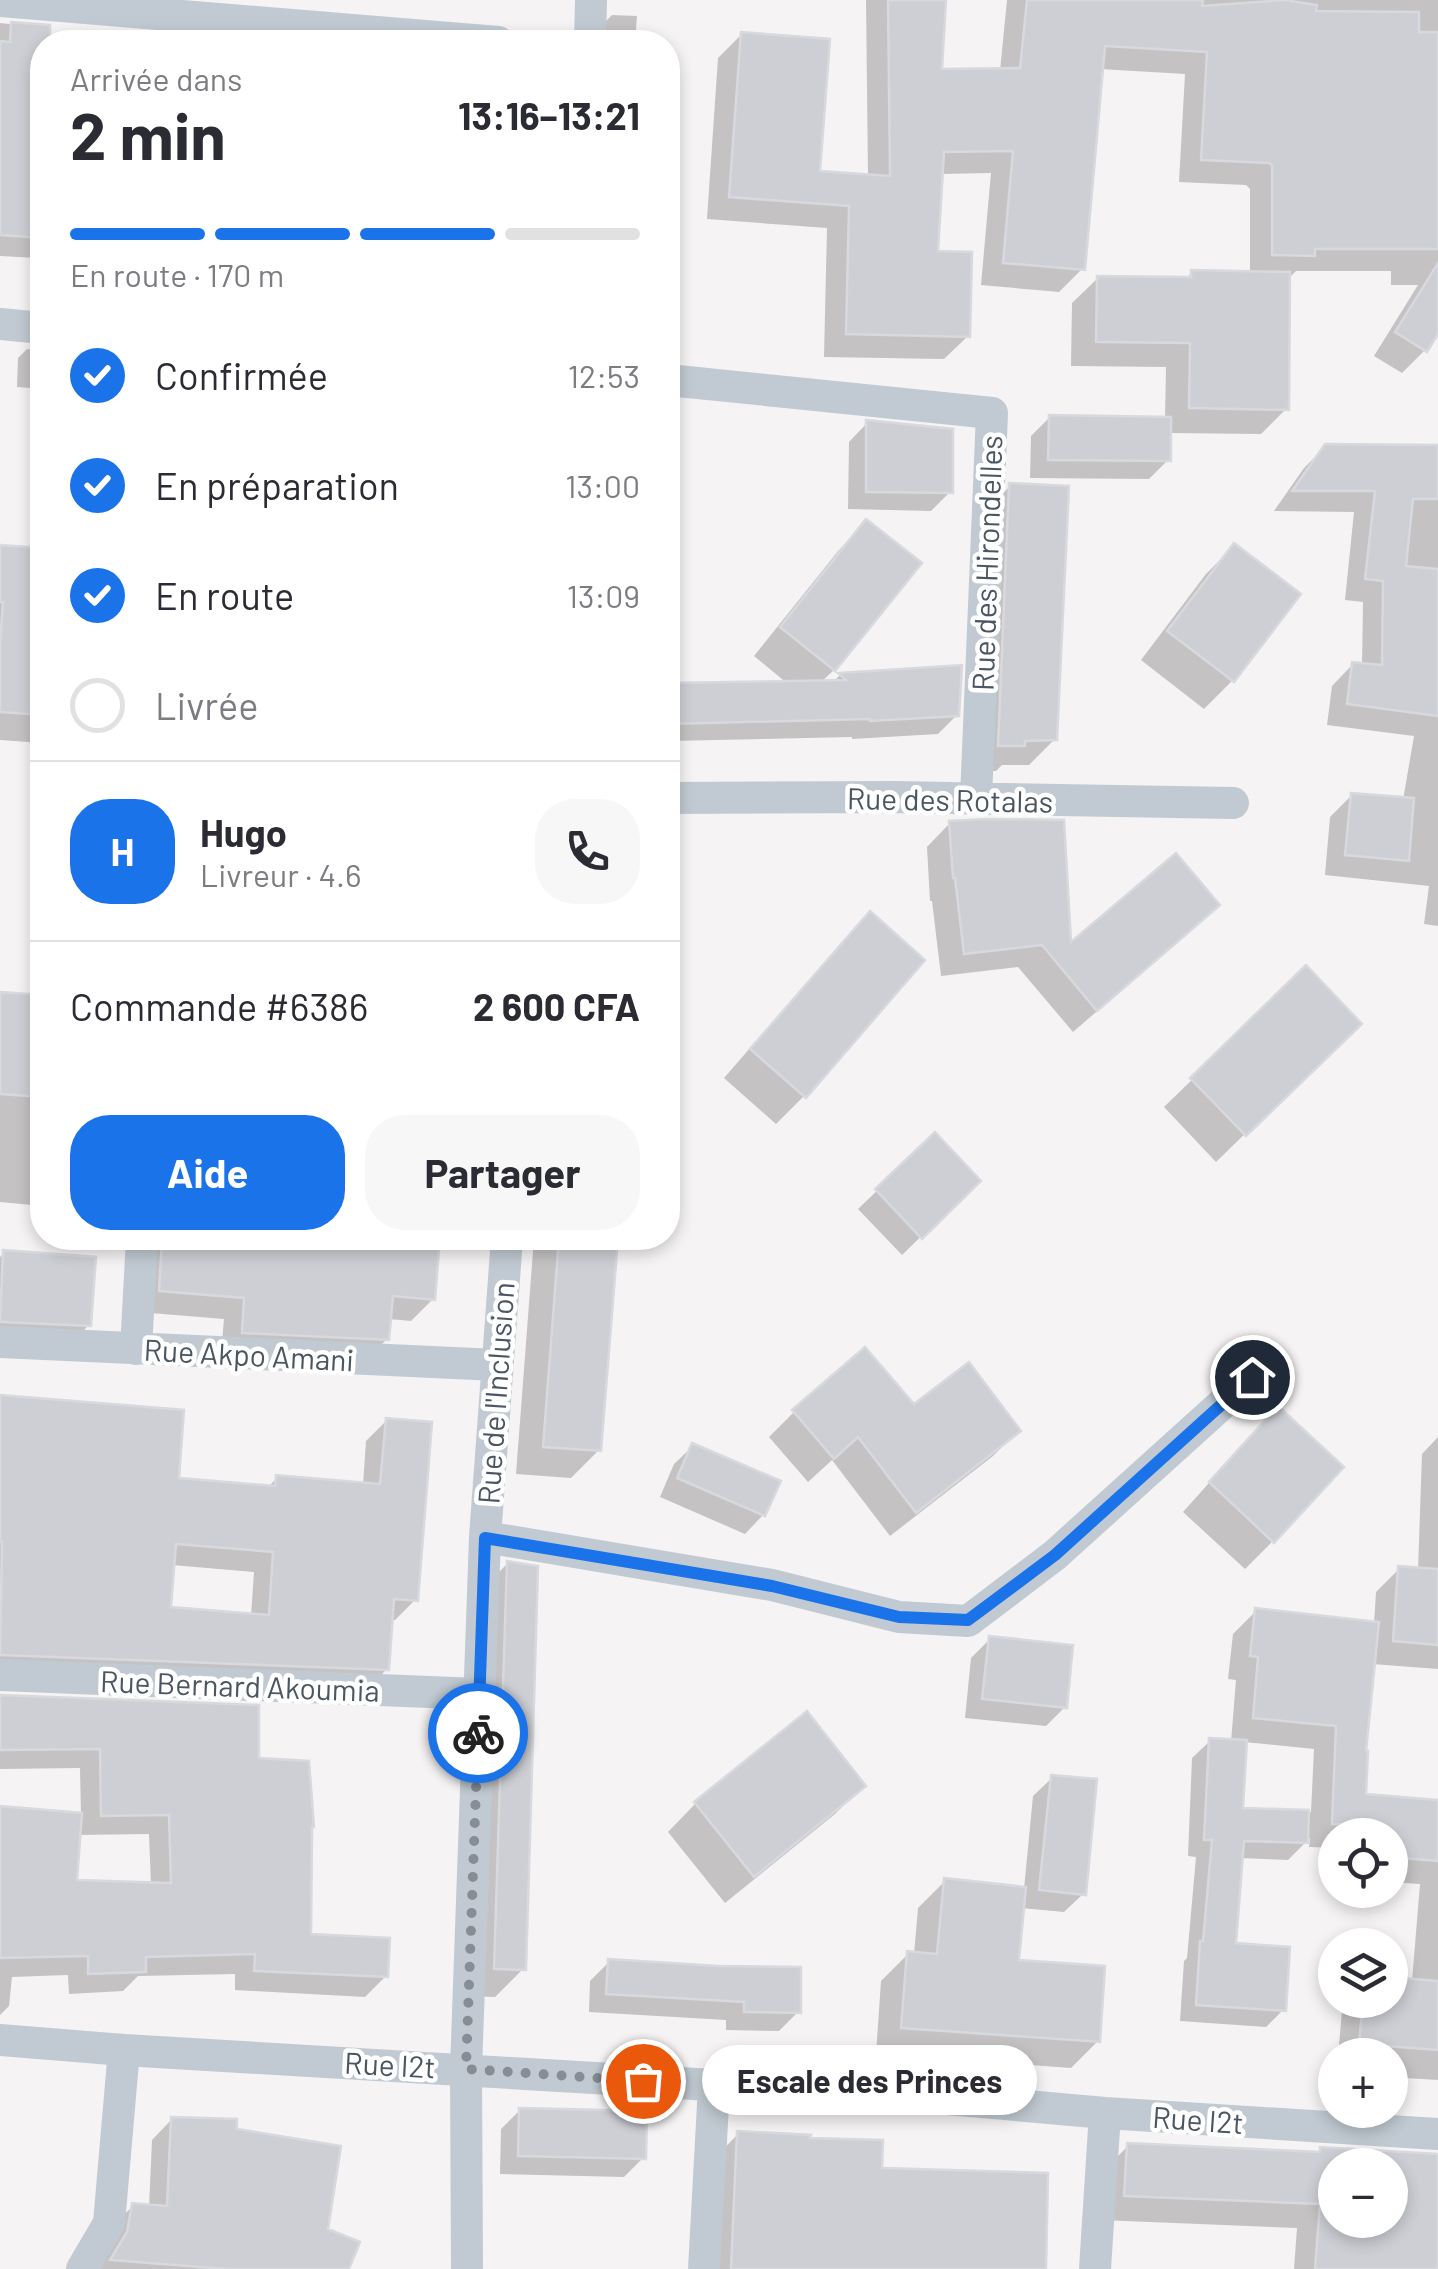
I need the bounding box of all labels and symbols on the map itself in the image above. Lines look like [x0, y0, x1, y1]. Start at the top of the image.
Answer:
street label: Rue des Hirondelles [964, 435, 1008, 691]
street label: Rue des Rotalas [847, 779, 1053, 819]
street label: Rue de l'Inclusion [469, 1281, 521, 1505]
street label: Rue Akpo Amani [143, 1331, 355, 1377]
pin [1210, 1335, 1295, 1420]
street label: Rue Bernard Akoumia [100, 1662, 380, 1708]
courier [428, 1683, 528, 1783]
pin [601, 2039, 686, 2124]
street label: Rue I2t [344, 2044, 436, 2084]
callout: Escale des Princes [703, 2046, 1038, 2116]
street label: Rue I2t [1151, 2098, 1245, 2140]

